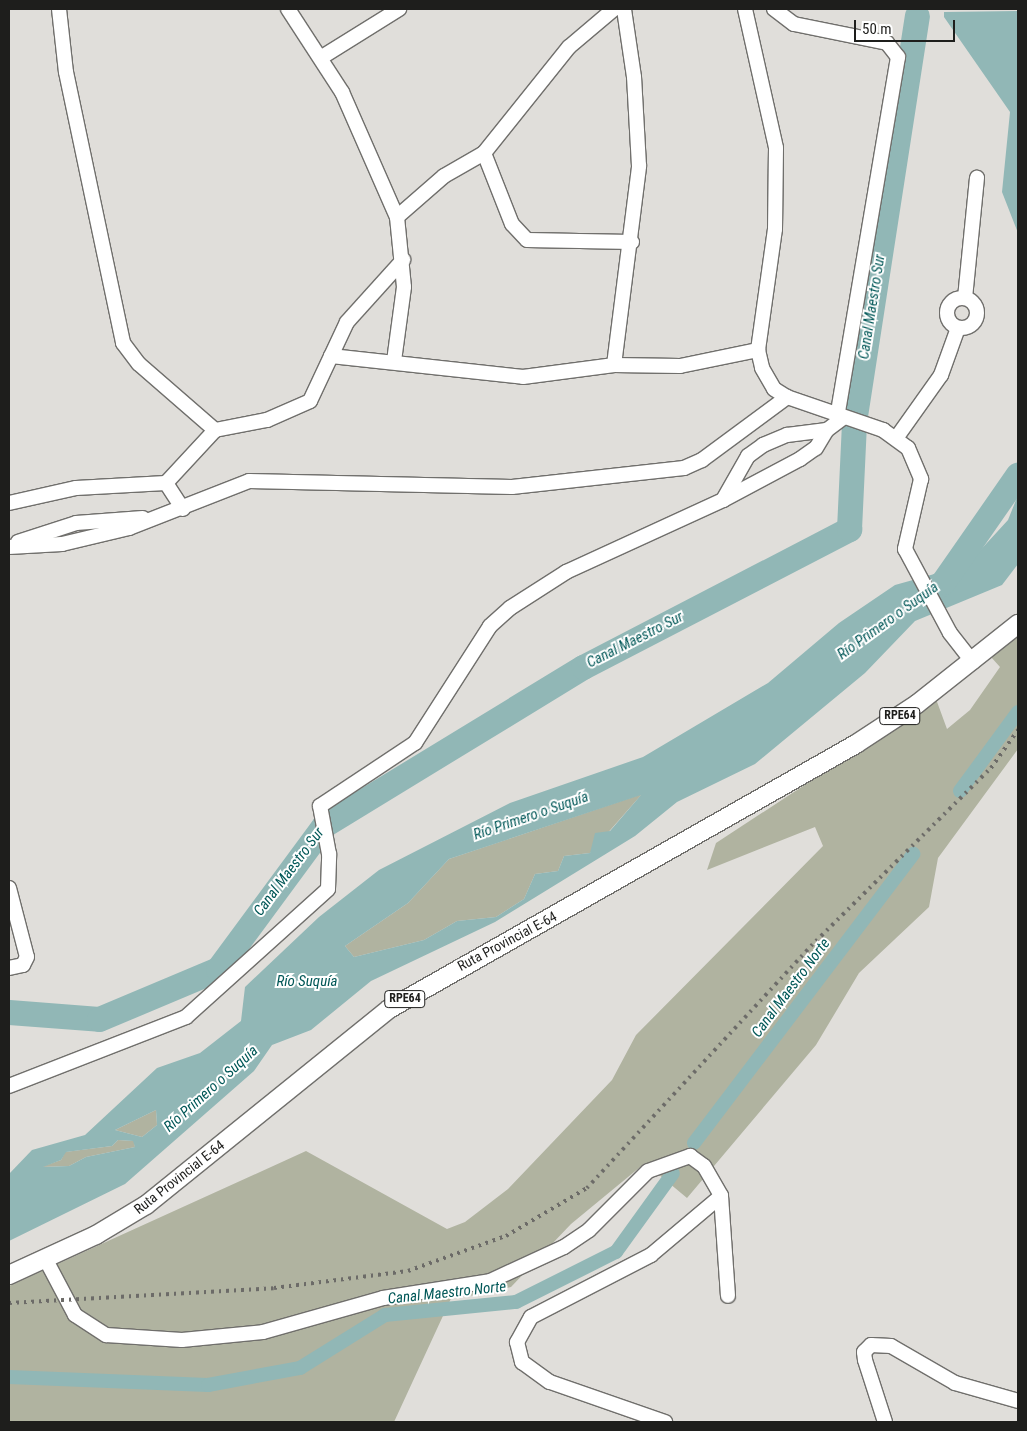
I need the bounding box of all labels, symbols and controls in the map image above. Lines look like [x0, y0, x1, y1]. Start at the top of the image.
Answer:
scale bar [857, 10, 958, 42]
text: 50 m [862, 20, 892, 38]
water label: Canal Maestro Sur [855, 253, 889, 361]
water label: Río Primero o Suquía [834, 578, 942, 664]
water label: Canal Maestro Sur [584, 608, 686, 672]
road number: RPE64 [879, 706, 921, 726]
water label: Río Primero o Suquía [471, 788, 591, 844]
water label: Canal Maestro Sur [250, 824, 328, 920]
street label: Ruta Provincial E-64 [454, 908, 560, 974]
water label: Canal Maestro Norte [748, 935, 834, 1041]
water label: Río Suquía [276, 973, 338, 991]
road number: RPE64 [384, 990, 426, 1009]
water label: Río Primero o Suquía [160, 1042, 262, 1136]
street label: Ruta Provincial E-64 [130, 1136, 228, 1218]
water label: Canal Maestro Norte [387, 1278, 507, 1308]

